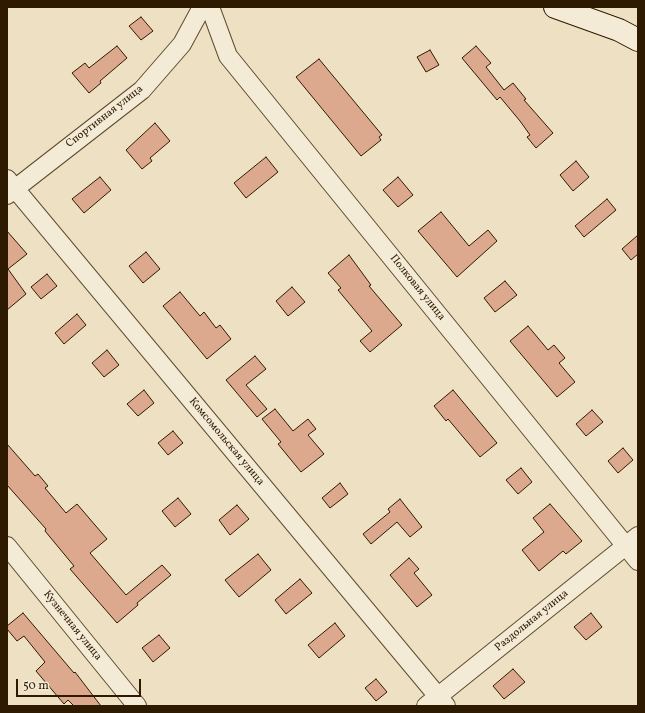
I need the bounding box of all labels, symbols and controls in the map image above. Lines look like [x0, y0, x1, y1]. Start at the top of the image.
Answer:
street label: Спортивная улица [64, 83, 146, 151]
street label: Полковая улица [386, 252, 448, 324]
street label: Комсомольская улица [185, 395, 267, 489]
street label: Раздольная улица [493, 587, 571, 655]
street label: Кузнечная улица [40, 588, 104, 664]
scale bar [18, 671, 143, 697]
text: 50 m [23, 678, 49, 694]

